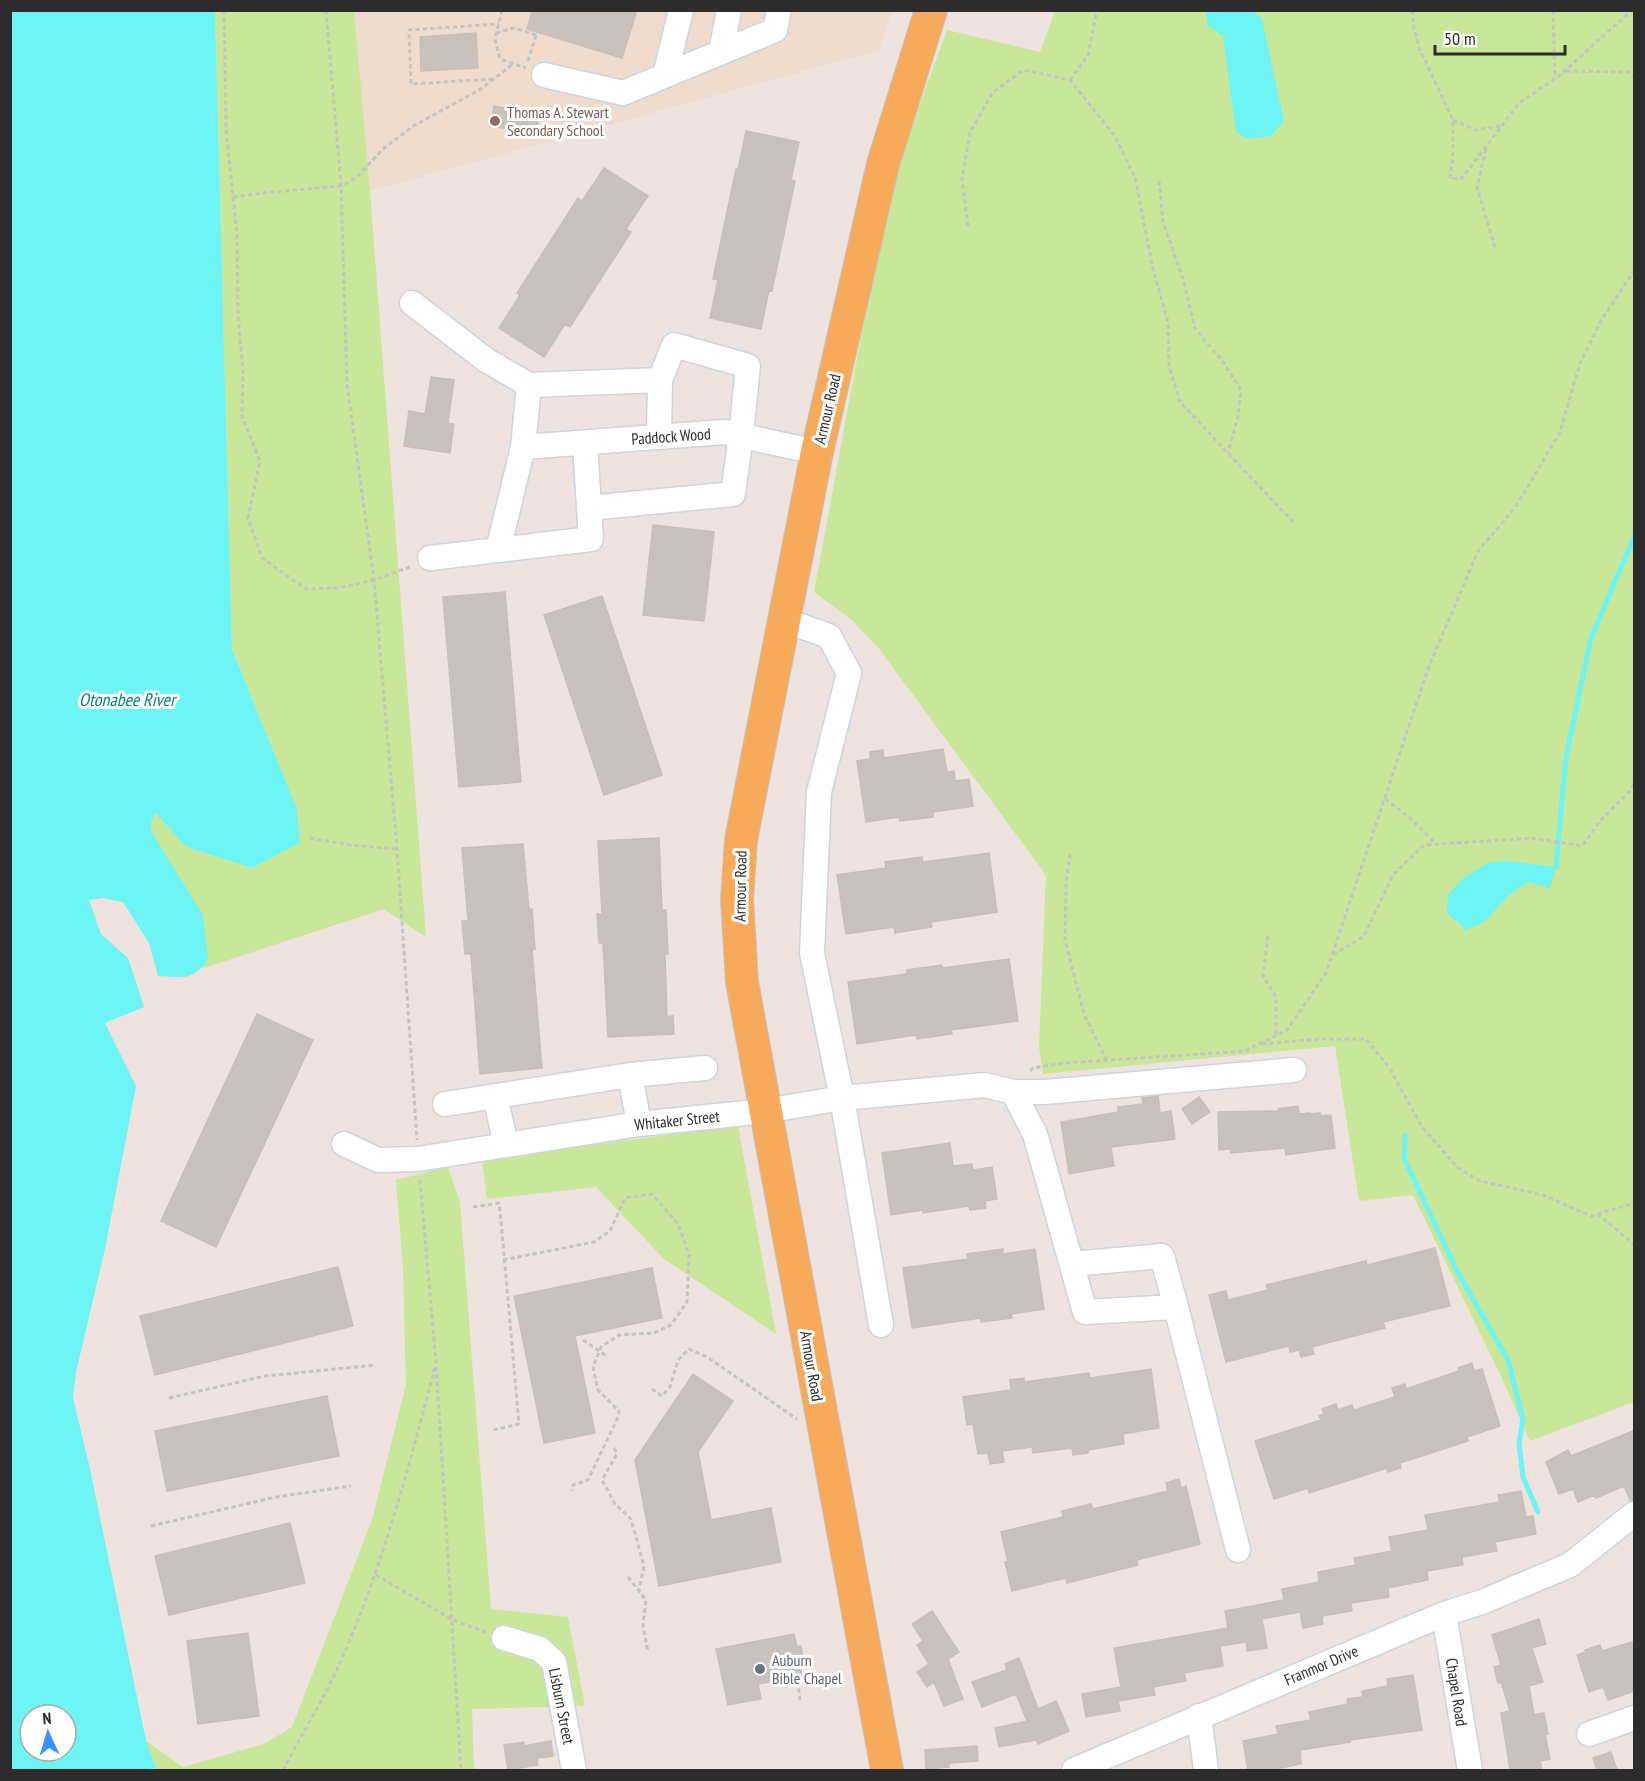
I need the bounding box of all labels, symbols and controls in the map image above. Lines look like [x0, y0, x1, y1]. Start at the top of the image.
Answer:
scale bar [1435, 18, 1566, 56]
text: 50 m [1444, 27, 1476, 50]
place label: Thomas A. Stewart Secondary School [507, 102, 610, 140]
marker: Thomas A. Stewart Secondary School [488, 114, 502, 128]
street label: Armour Road [809, 372, 845, 446]
street label: Paddock Wood [631, 423, 711, 449]
water label: Otonabee River [79, 688, 178, 711]
street label: Armour Road [729, 850, 751, 922]
street label: Whitaker Street [633, 1106, 721, 1134]
street label: Armour Road [796, 1329, 828, 1403]
street label: Franmor Drive [1281, 1640, 1361, 1690]
place label: Auburn Bible Chapel [772, 1650, 842, 1688]
street label: Chapel Road [1442, 1656, 1472, 1728]
marker: Auburn Bible Chapel [753, 1662, 767, 1676]
street label: Lisburn Street [545, 1666, 579, 1746]
north arrow [18, 1703, 78, 1763]
text: N [42, 1708, 52, 1728]

